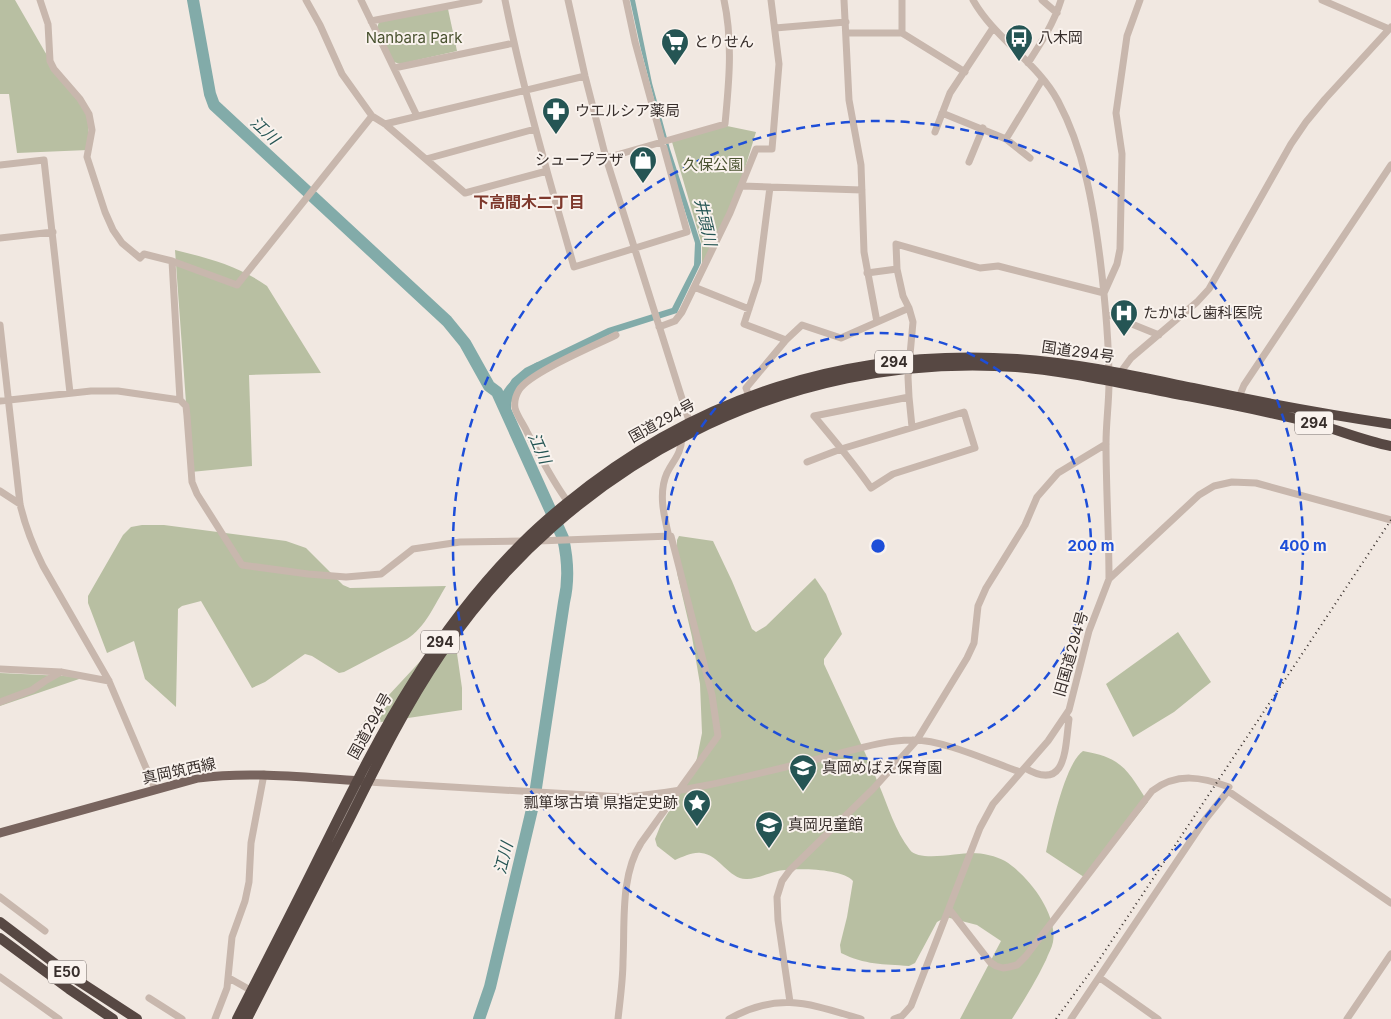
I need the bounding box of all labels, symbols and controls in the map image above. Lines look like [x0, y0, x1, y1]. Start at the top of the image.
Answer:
bus stop icon: 八木岡 [1004, 23, 1034, 62]
supermarket icon: とりせん [660, 27, 690, 66]
park label: Nanbara Park [366, 28, 463, 47]
place label: 八木岡 [1038, 28, 1083, 47]
place label: とりせん [694, 32, 754, 51]
pharmacy icon: ウエルシア薬局 [541, 96, 571, 135]
place label: ウエルシア薬局 [575, 101, 680, 120]
water label: 江川 [246, 112, 285, 150]
shop icon: シュープラザ [628, 145, 658, 184]
place label: シュープラザ [535, 150, 624, 169]
park label: 久保公園 [683, 155, 743, 174]
district label: 下高間木二丁目 [473, 192, 585, 212]
water label: 井頭川 [691, 196, 722, 250]
hospital icon: たかはし歯科医院 [1109, 298, 1139, 337]
place label: たかはし歯科医院 [1143, 303, 1262, 322]
street label: 国道294号 [1041, 337, 1116, 366]
road number: 294 [875, 351, 913, 374]
street label: 国道294号 [625, 395, 698, 447]
road number: 294 [1295, 412, 1333, 434]
water label: 江川 [524, 429, 556, 469]
text: 200 m [1068, 536, 1114, 555]
text: 400 m [1279, 536, 1327, 555]
centre of rings [869, 537, 887, 555]
street label: 旧国道294号 [1049, 609, 1092, 699]
road number: 294 [421, 630, 459, 654]
street label: 国道294号 [344, 689, 396, 762]
street label: 真岡筑西線 [140, 753, 218, 788]
school or university icon: 真岡めばえ保育園 [788, 753, 818, 792]
place label: 真岡めばえ保育園 [822, 758, 942, 777]
place icon: 瓢箪塚古墳 県指定史跡 [682, 788, 712, 827]
place label: 瓢箪塚古墳 県指定史跡 [524, 793, 678, 812]
school or university icon: 真岡児童館 [754, 810, 784, 849]
place label: 真岡児童館 [788, 815, 863, 834]
water label: 江川 [489, 838, 517, 876]
road number: E50 [48, 960, 86, 984]

